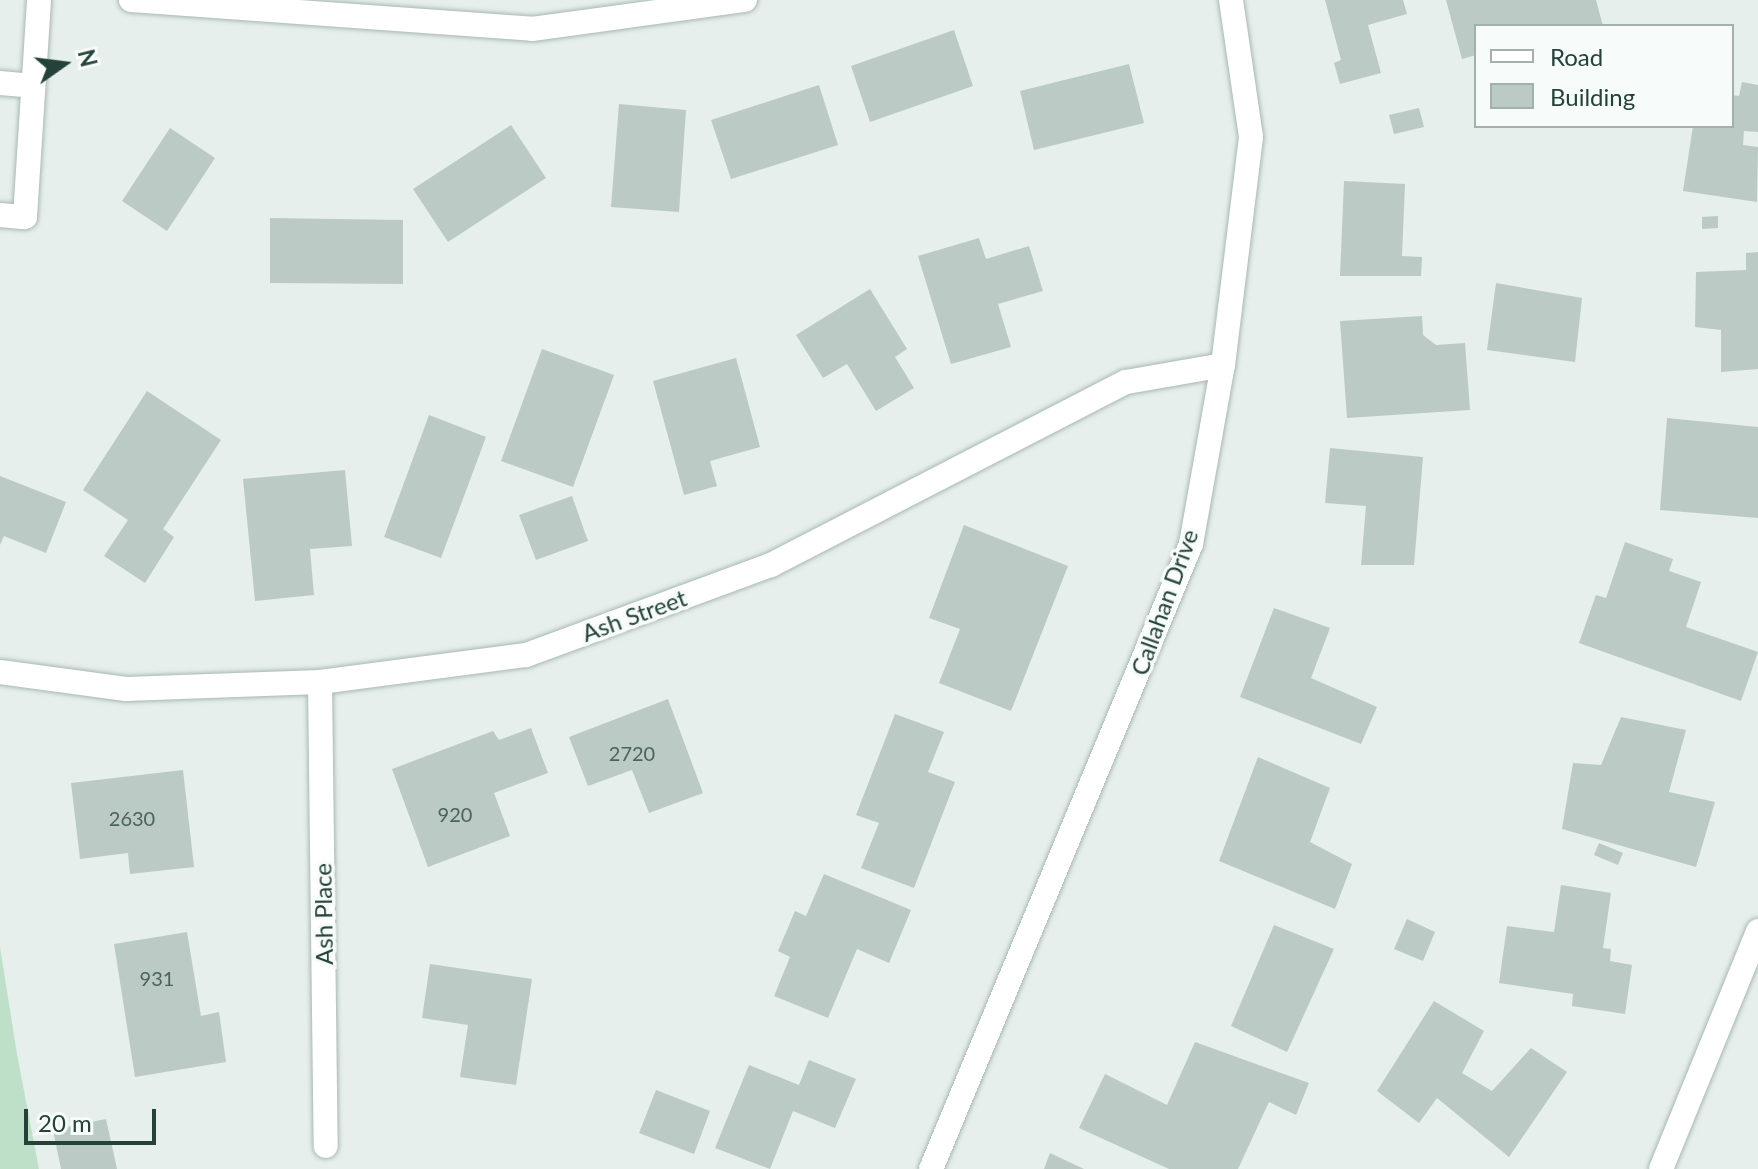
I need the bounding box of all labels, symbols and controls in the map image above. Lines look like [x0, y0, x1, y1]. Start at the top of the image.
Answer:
north arrow [24, 24, 104, 104]
legend [1474, 24, 1734, 128]
text: Road [1550, 42, 1603, 71]
text: N [73, 47, 103, 70]
text: Building [1550, 82, 1635, 111]
street label: Callahan Drive [1124, 525, 1204, 679]
street label: Ash Street [578, 583, 690, 647]
house number: 2720 [609, 741, 655, 765]
house number: 920 [438, 802, 472, 826]
house number: 2630 [109, 806, 155, 830]
street label: Ash Place [308, 863, 338, 965]
house number: 931 [140, 966, 174, 990]
scale bar [28, 1093, 160, 1143]
text: 20 m [38, 1108, 92, 1137]

